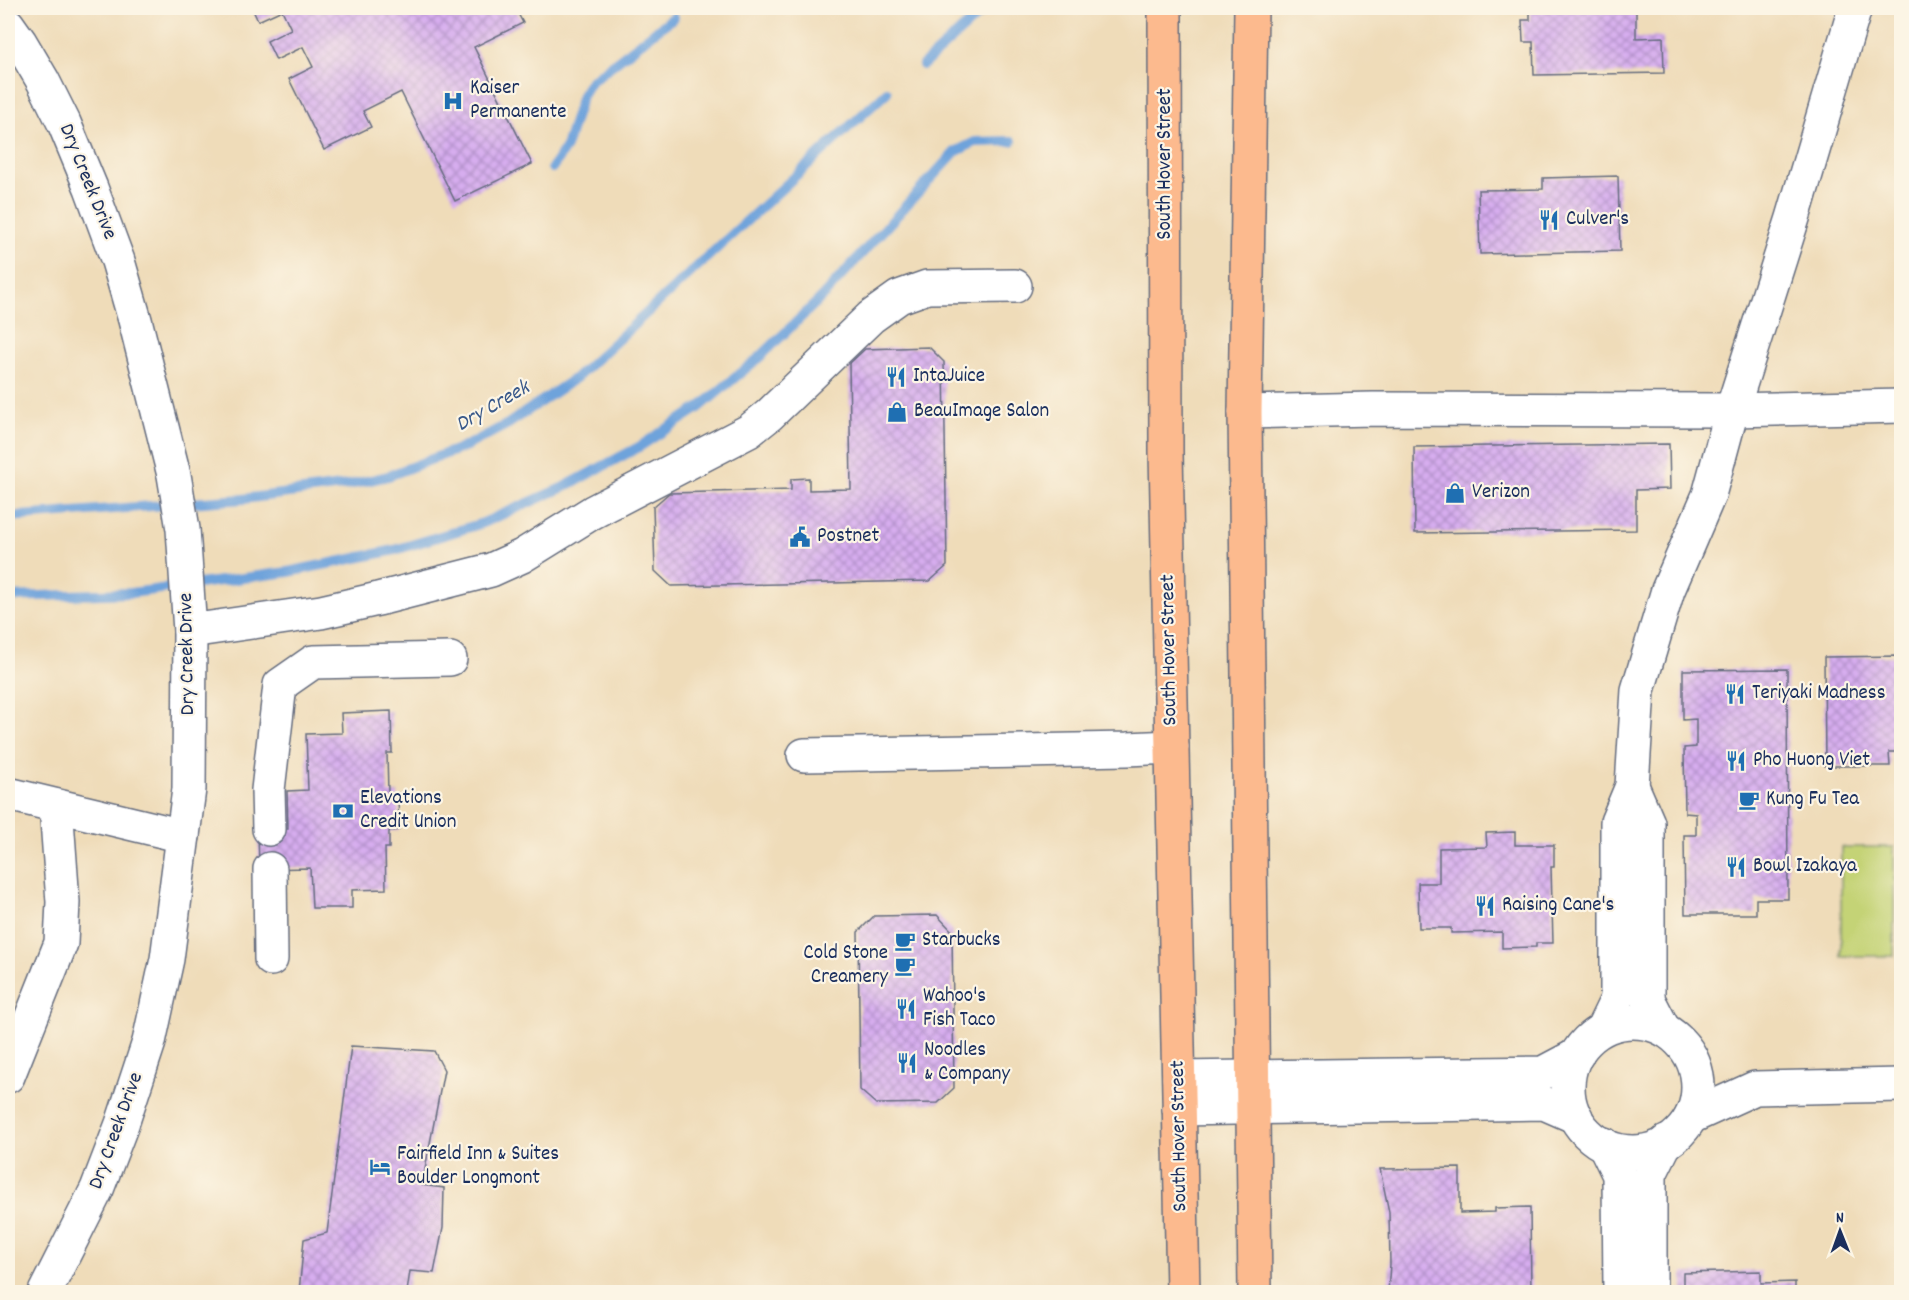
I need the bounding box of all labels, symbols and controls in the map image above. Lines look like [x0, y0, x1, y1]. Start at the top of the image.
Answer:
place label: Kaiser Permanente [470, 74, 566, 128]
street label: South Hover Street [1151, 88, 1181, 240]
hospital icon: Kaiser Permanente [441, 89, 465, 113]
street label: Dry Creek Drive [50, 120, 124, 244]
place label: Culver's [1566, 205, 1629, 235]
restaurant icon: Culver's [1537, 208, 1561, 232]
place label: IntaJuice [913, 362, 985, 392]
restaurant icon: IntaJuice [884, 365, 908, 389]
water label: Dry Creek [450, 372, 537, 441]
place label: BeauImage Salon [914, 397, 1049, 427]
shop icon: BeauImage Salon [885, 400, 909, 424]
place label: Verizon [1472, 478, 1530, 508]
shop icon: Verizon [1443, 481, 1467, 505]
place label: Postnet [817, 522, 879, 552]
public building icon: Postnet [788, 525, 812, 549]
street label: South Hover Street [1154, 574, 1186, 726]
street label: Dry Creek Drive [172, 593, 204, 715]
place label: Teriyaki Madness [1752, 679, 1886, 709]
restaurant icon: Teriyaki Madness [1723, 682, 1747, 706]
place label: Pho Huong Viet [1753, 746, 1870, 776]
restaurant icon: Pho Huong Viet [1724, 749, 1748, 773]
place label: Elevations Credit Union [360, 784, 456, 838]
place label: Kung Fu Tea [1766, 785, 1860, 815]
cafe icon: Kung Fu Tea [1737, 788, 1761, 812]
bank icon: Elevations Credit Union [331, 799, 355, 823]
place label: Bowl Izakaya [1753, 852, 1858, 882]
restaurant icon: Bowl Izakaya [1724, 855, 1748, 879]
place label: Raising Cane's [1502, 891, 1614, 921]
restaurant icon: Raising Cane's [1473, 894, 1497, 918]
place label: Starbucks [922, 926, 1001, 956]
cafe icon: Starbucks [893, 929, 917, 953]
place label: Cold Stone Creamery [803, 939, 888, 993]
cafe icon: Cold Stone Creamery [893, 954, 917, 978]
place label: Wahoo's Fish Taco [923, 982, 996, 1036]
restaurant icon: Wahoo's Fish Taco [894, 997, 918, 1021]
place label: Noodles & Company [924, 1036, 1010, 1090]
restaurant icon: Noodles & Company [895, 1051, 919, 1075]
street label: South Hover Street [1164, 1060, 1196, 1212]
street label: Dry Creek Drive [82, 1068, 152, 1194]
place label: Fairfield Inn & Suites Boulder Longmont [397, 1140, 559, 1194]
hotel icon: Fairfield Inn & Suites Boulder Longmont [368, 1155, 392, 1179]
north arrow [1810, 1201, 1870, 1261]
text: N [1836, 1207, 1844, 1230]

